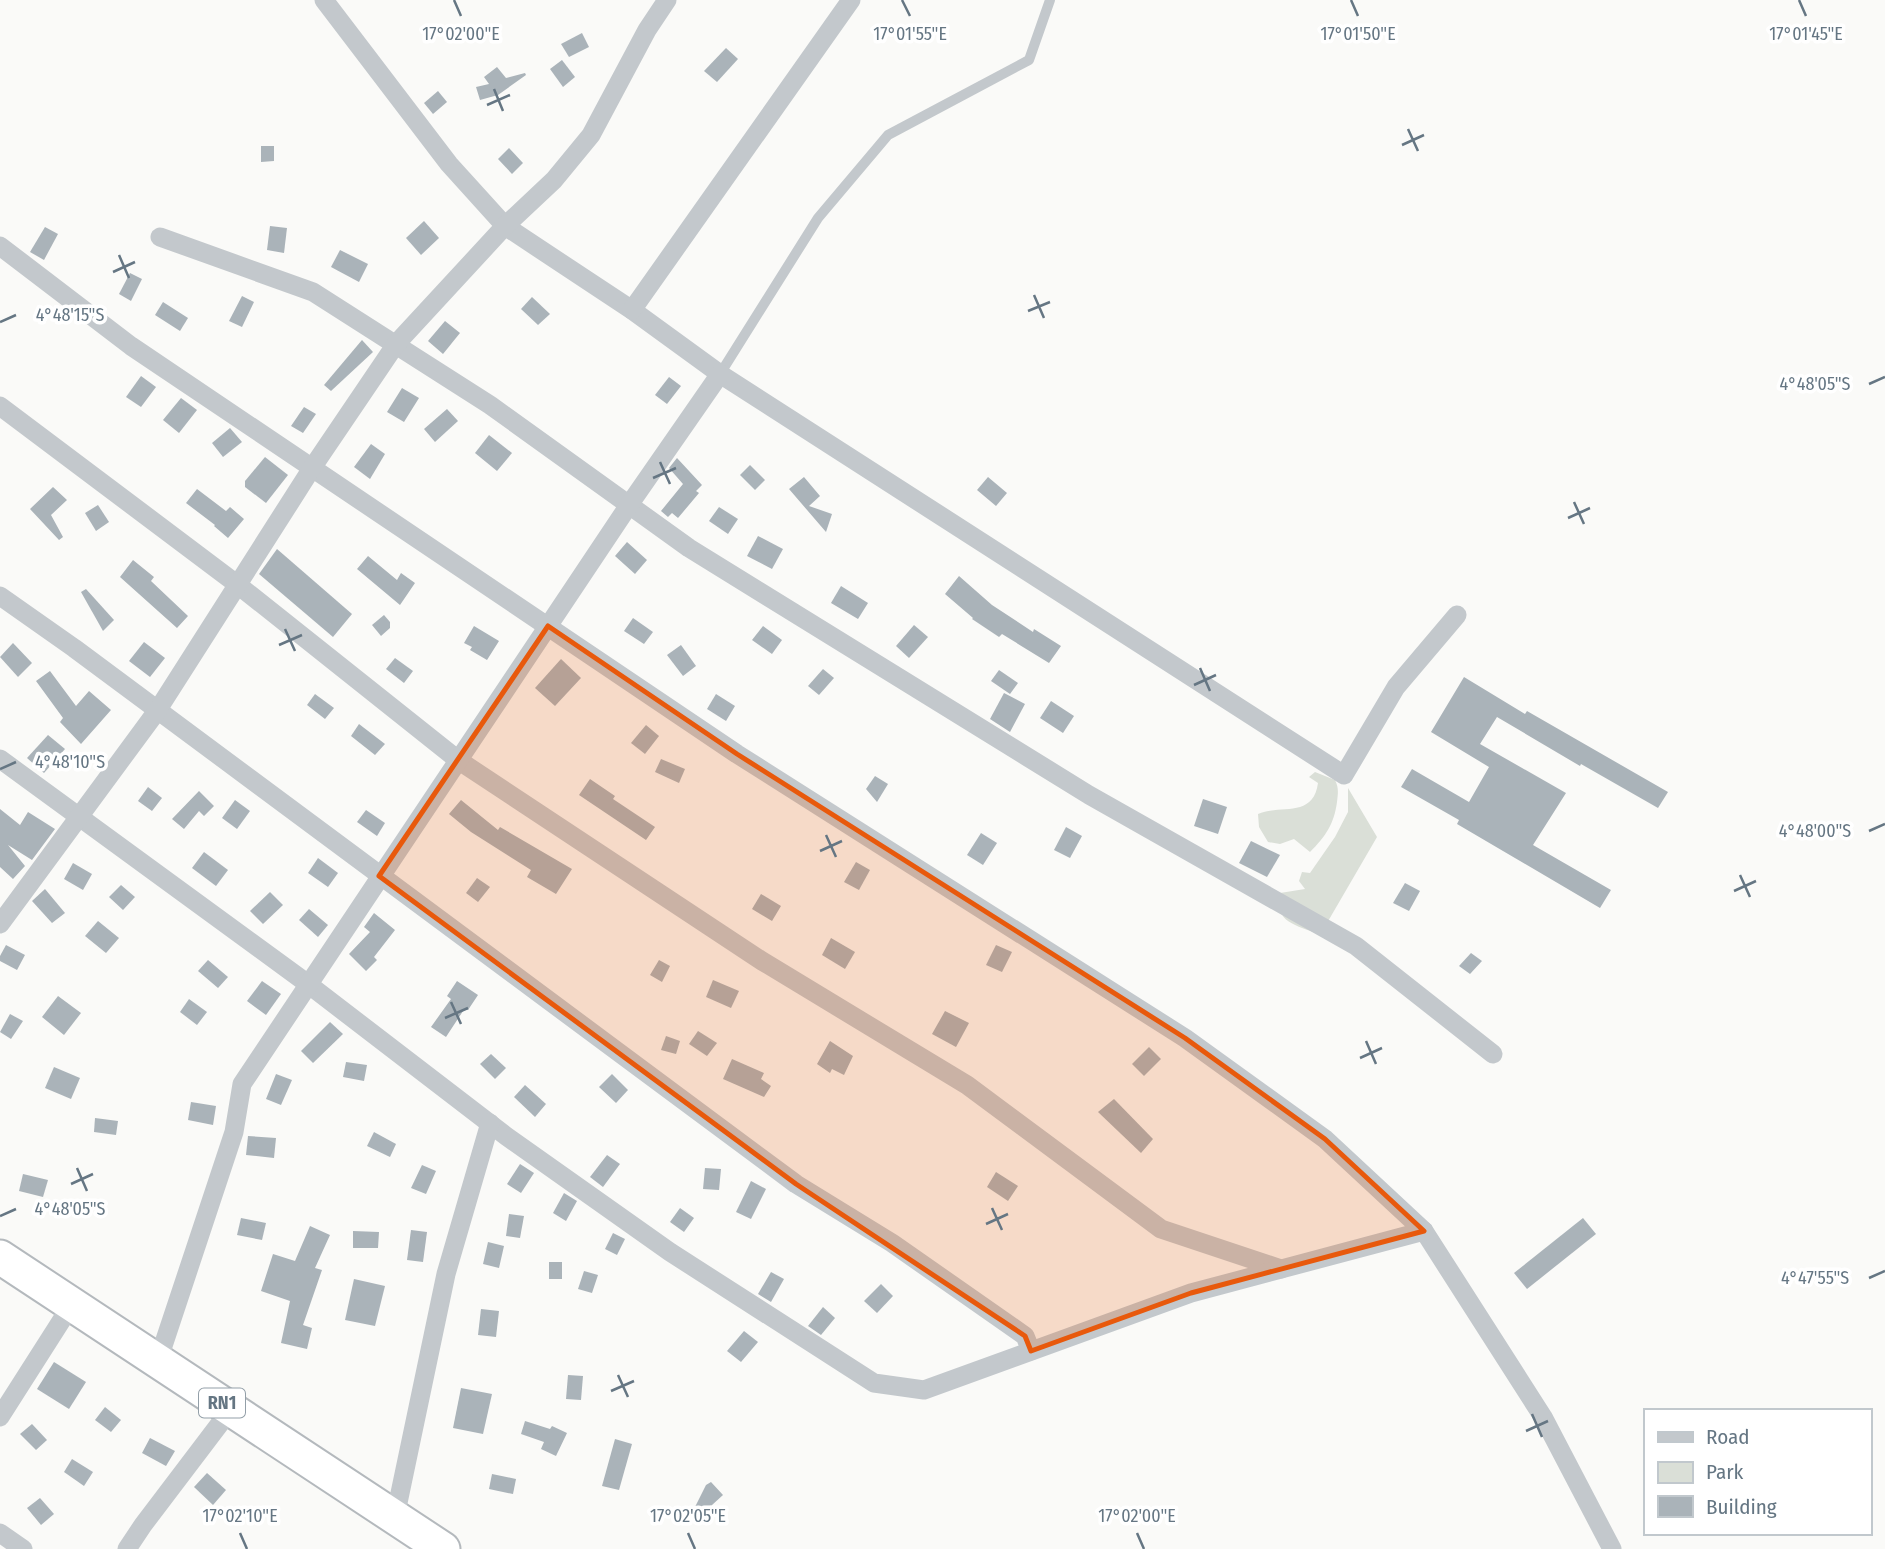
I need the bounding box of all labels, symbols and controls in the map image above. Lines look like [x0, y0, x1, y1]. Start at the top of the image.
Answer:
text: 17°02'00"E [422, 23, 500, 45]
text: 17°01'55"E [873, 23, 947, 45]
text: 17°01'50"E [1320, 23, 1396, 45]
text: 17°01'45"E [1769, 23, 1843, 45]
text: 4°48'15"S [36, 304, 104, 326]
text: 4°48'05"S [1780, 373, 1851, 395]
text: 4°48'10"S [35, 751, 105, 773]
text: 4°48'00"S [1779, 820, 1851, 842]
text: 4°48'05"S [35, 1198, 106, 1220]
text: 4°47'55"S [1781, 1267, 1849, 1289]
road number: RN1 [199, 1388, 245, 1418]
legend [1644, 1409, 1871, 1535]
text: Road [1706, 1424, 1750, 1450]
text: Park [1706, 1459, 1744, 1485]
text: Building [1706, 1494, 1777, 1520]
text: 17°02'10"E [202, 1505, 278, 1527]
text: 17°02'05"E [650, 1505, 726, 1527]
text: 17°02'00"E [1098, 1505, 1176, 1527]

